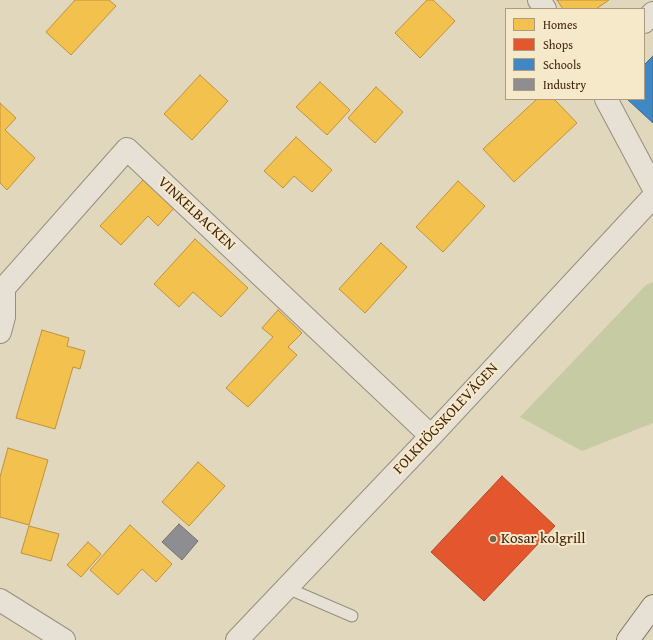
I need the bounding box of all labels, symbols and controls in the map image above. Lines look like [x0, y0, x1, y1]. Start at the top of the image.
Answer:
legend [505, 8, 645, 100]
text: Homes [543, 16, 577, 33]
text: Shops [543, 36, 573, 53]
text: Schools [543, 56, 581, 73]
text: Industry [543, 76, 586, 93]
street label: VINKELBACKEN [153, 173, 239, 255]
street label: FOLKHÖGSKOLEVÄGEN [390, 360, 502, 478]
place label: Kosar kolgrill [501, 530, 586, 548]
marker: Kosar kolgrill [488, 534, 498, 544]

